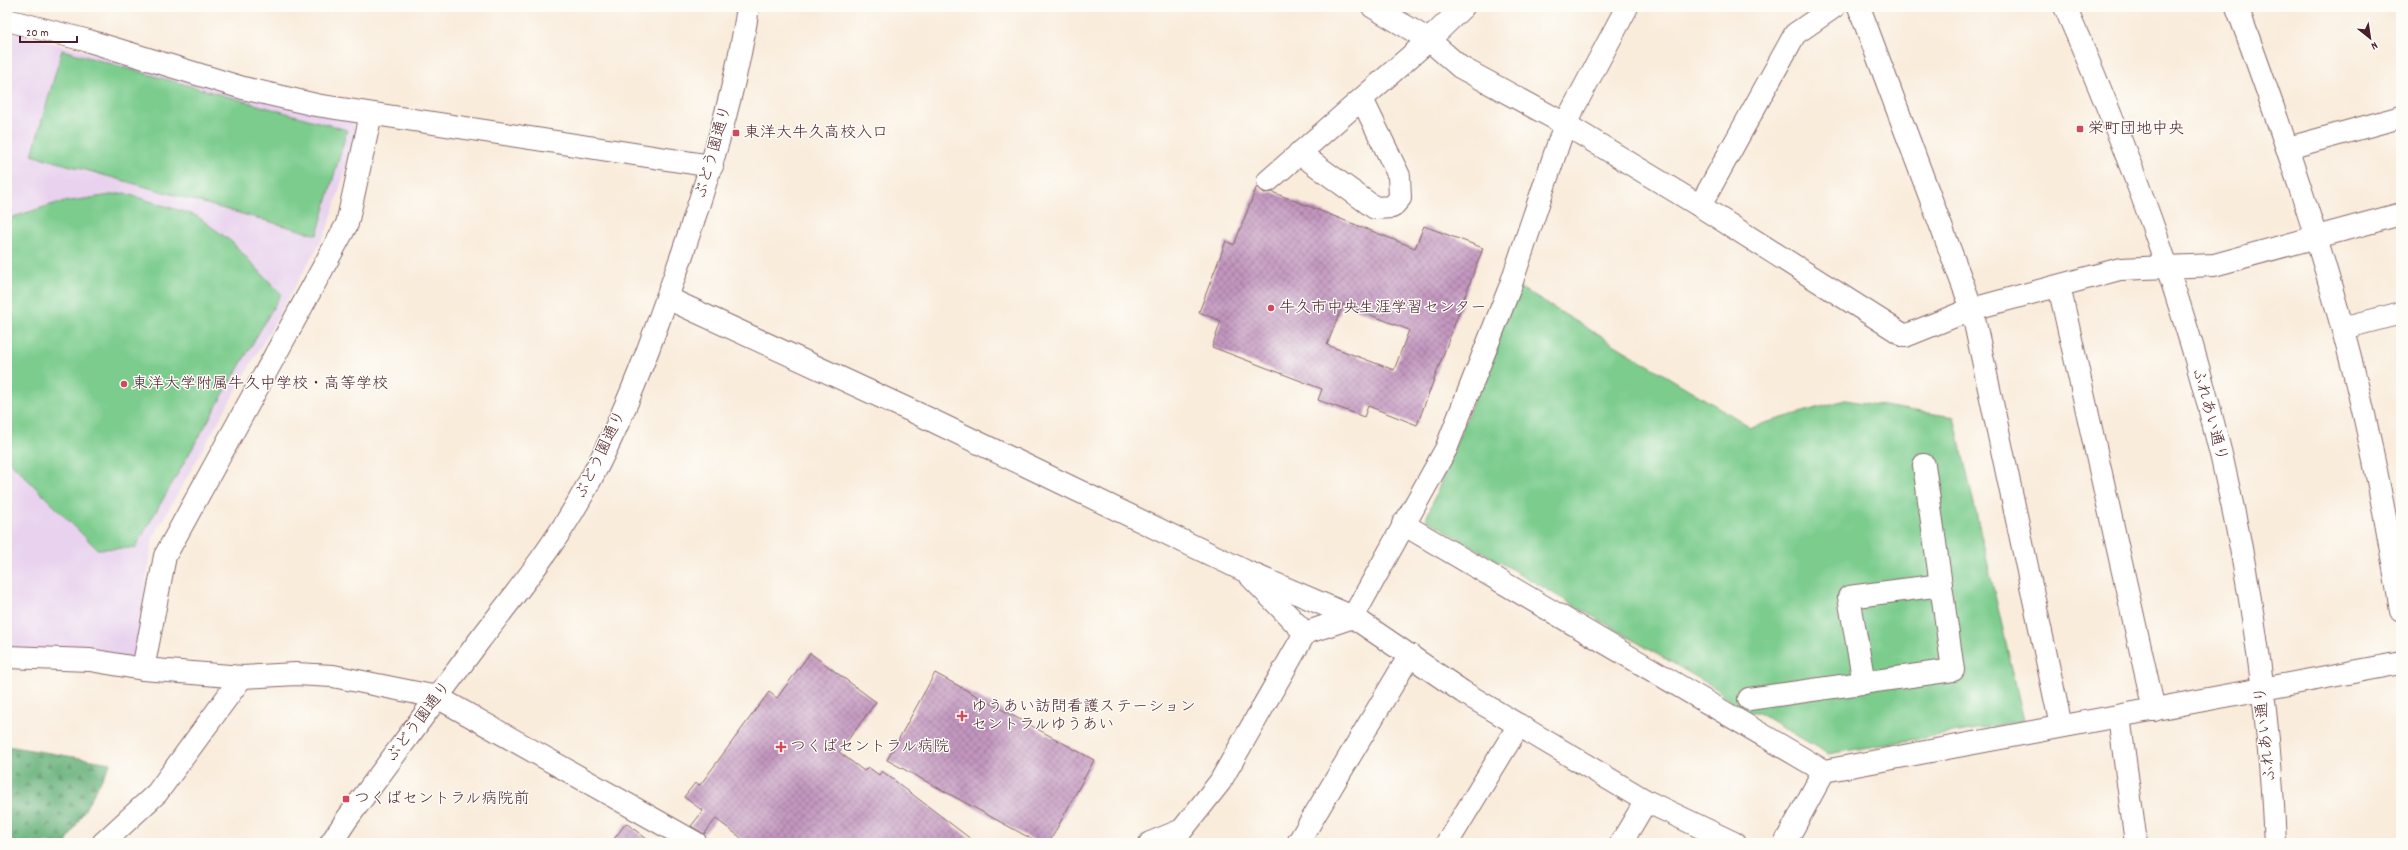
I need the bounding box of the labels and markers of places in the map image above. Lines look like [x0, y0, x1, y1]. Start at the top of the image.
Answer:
place label: 栄町団地中央 [2088, 118, 2184, 141]
place label: 東洋大牛久高校入口 [744, 122, 888, 145]
marker: 栄町団地中央 [2075, 124, 2085, 134]
marker: 東洋大牛久高校入口 [731, 128, 741, 138]
place label: 牛久市中央生涯学習センター [1279, 297, 1486, 320]
marker: 牛久市中央生涯学習センター [1266, 303, 1276, 313]
place label: 東洋大学附属牛久中学校・高等学校 [132, 373, 388, 396]
marker: 東洋大学附属牛久中学校・高等学校 [119, 379, 129, 389]
place label: ゆうあい訪問看護ステーション セントラルゆうあい [971, 696, 1196, 737]
marker: ゆうあい訪問看護ステーション セントラルゆうあい [956, 710, 968, 722]
place label: つくばセントラル病院 [790, 736, 949, 759]
marker: つくばセントラル病院 [775, 741, 787, 753]
place label: つくばセントラル病院前 [354, 788, 529, 811]
marker: つくばセントラル病院前 [341, 794, 351, 804]

